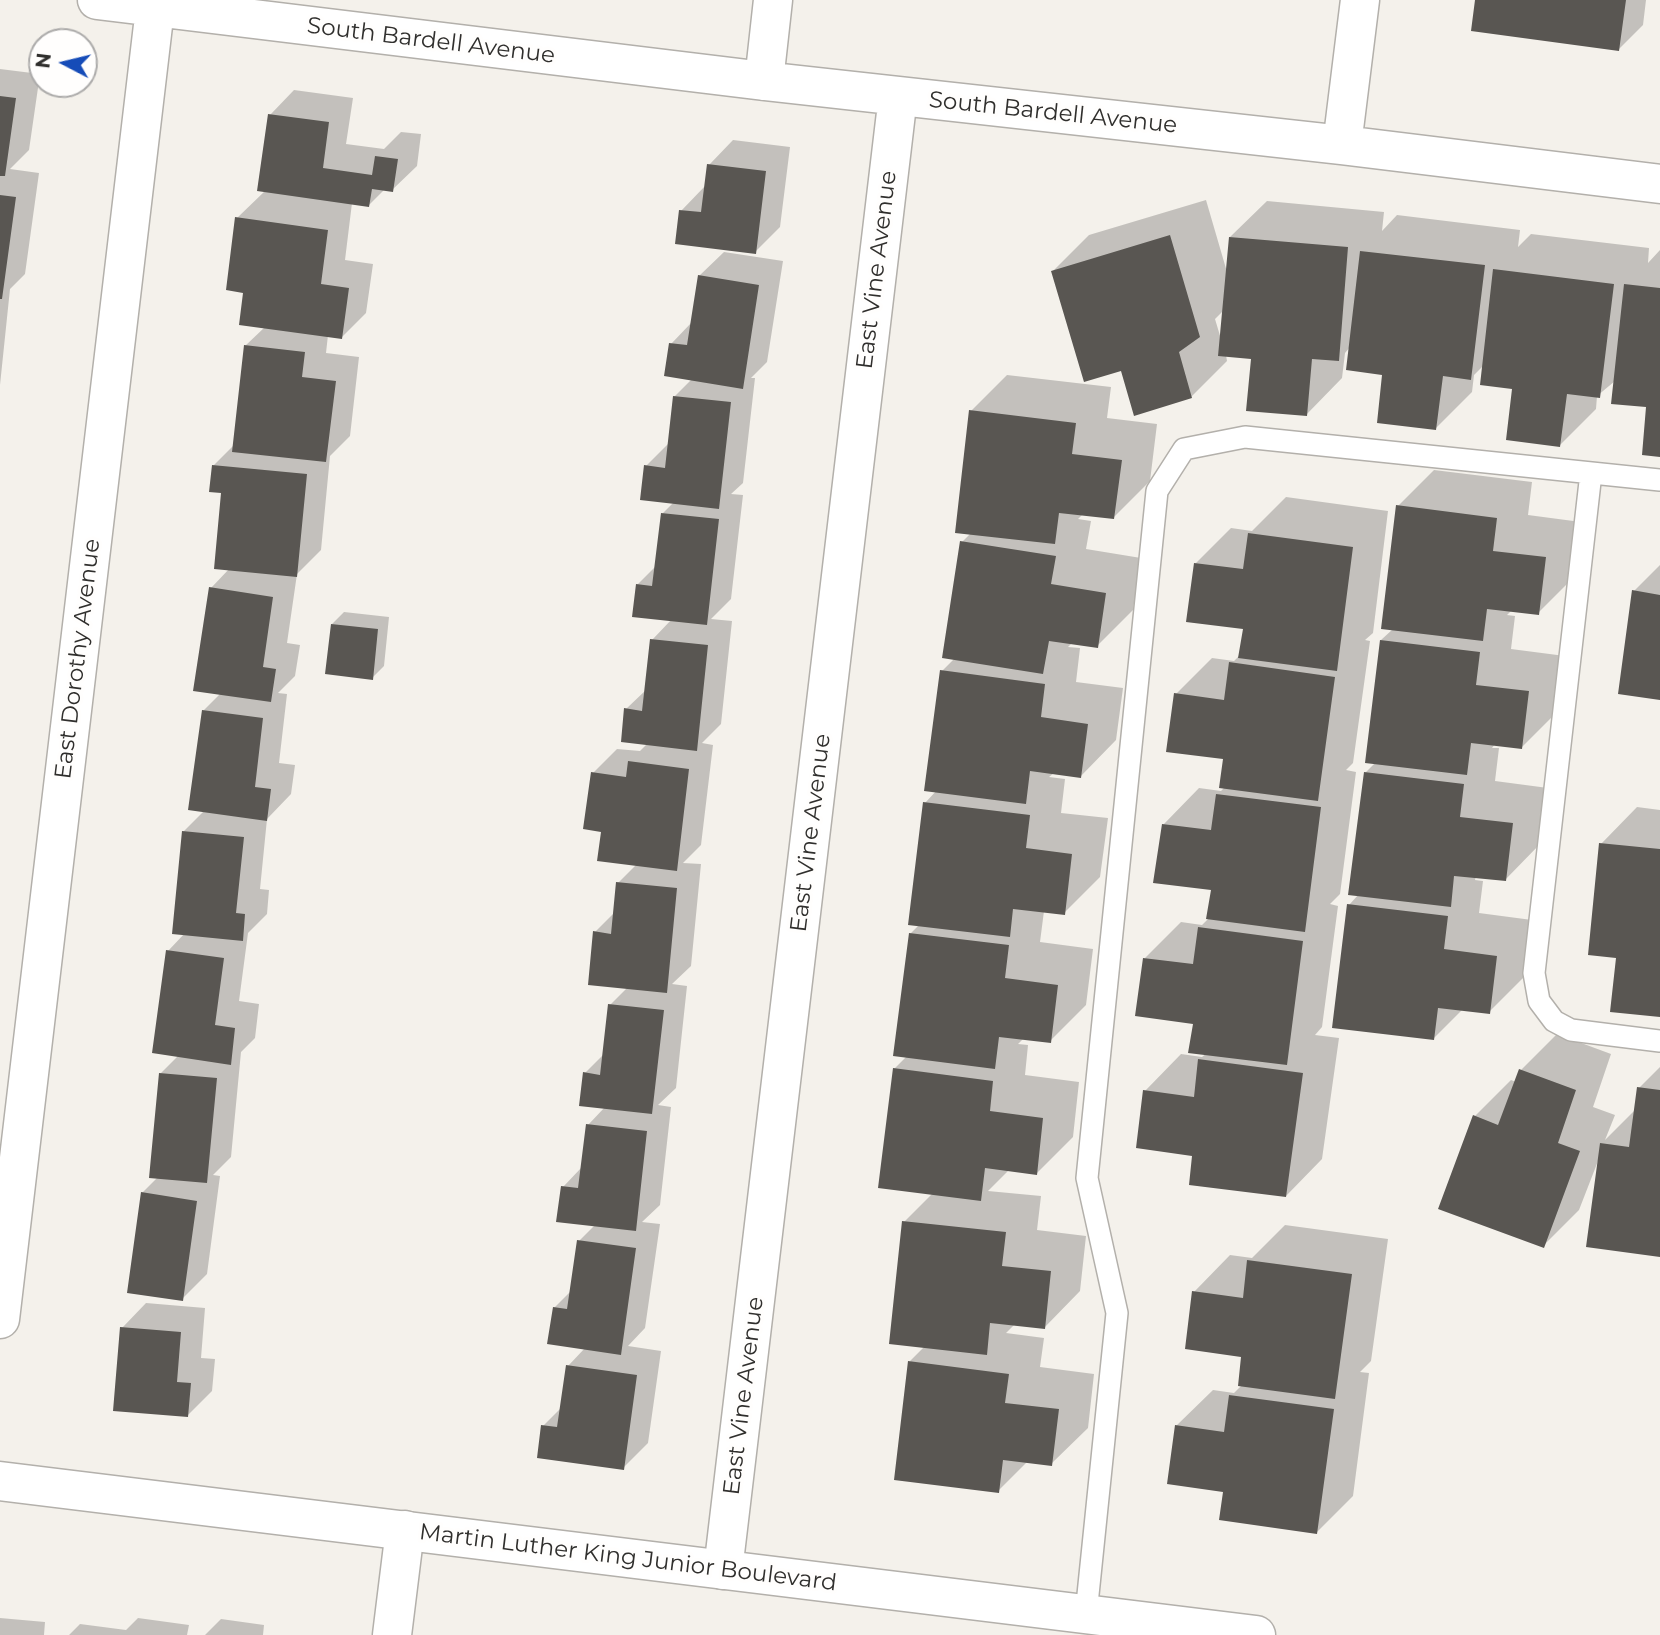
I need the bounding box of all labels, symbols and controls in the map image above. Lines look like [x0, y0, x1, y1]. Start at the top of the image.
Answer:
street label: South Bardell Avenue [306, 12, 556, 70]
north arrow [28, 28, 98, 98]
text: N [31, 52, 56, 70]
street label: South Bardell Avenue [928, 86, 1178, 140]
street label: East Vine Avenue [851, 169, 903, 371]
street label: East Dorothy Avenue [50, 537, 106, 781]
street label: East Vine Avenue [785, 732, 837, 934]
street label: East Vine Avenue [718, 1295, 770, 1497]
street label: Martin Luther King Junior Boulevard [418, 1519, 838, 1597]

